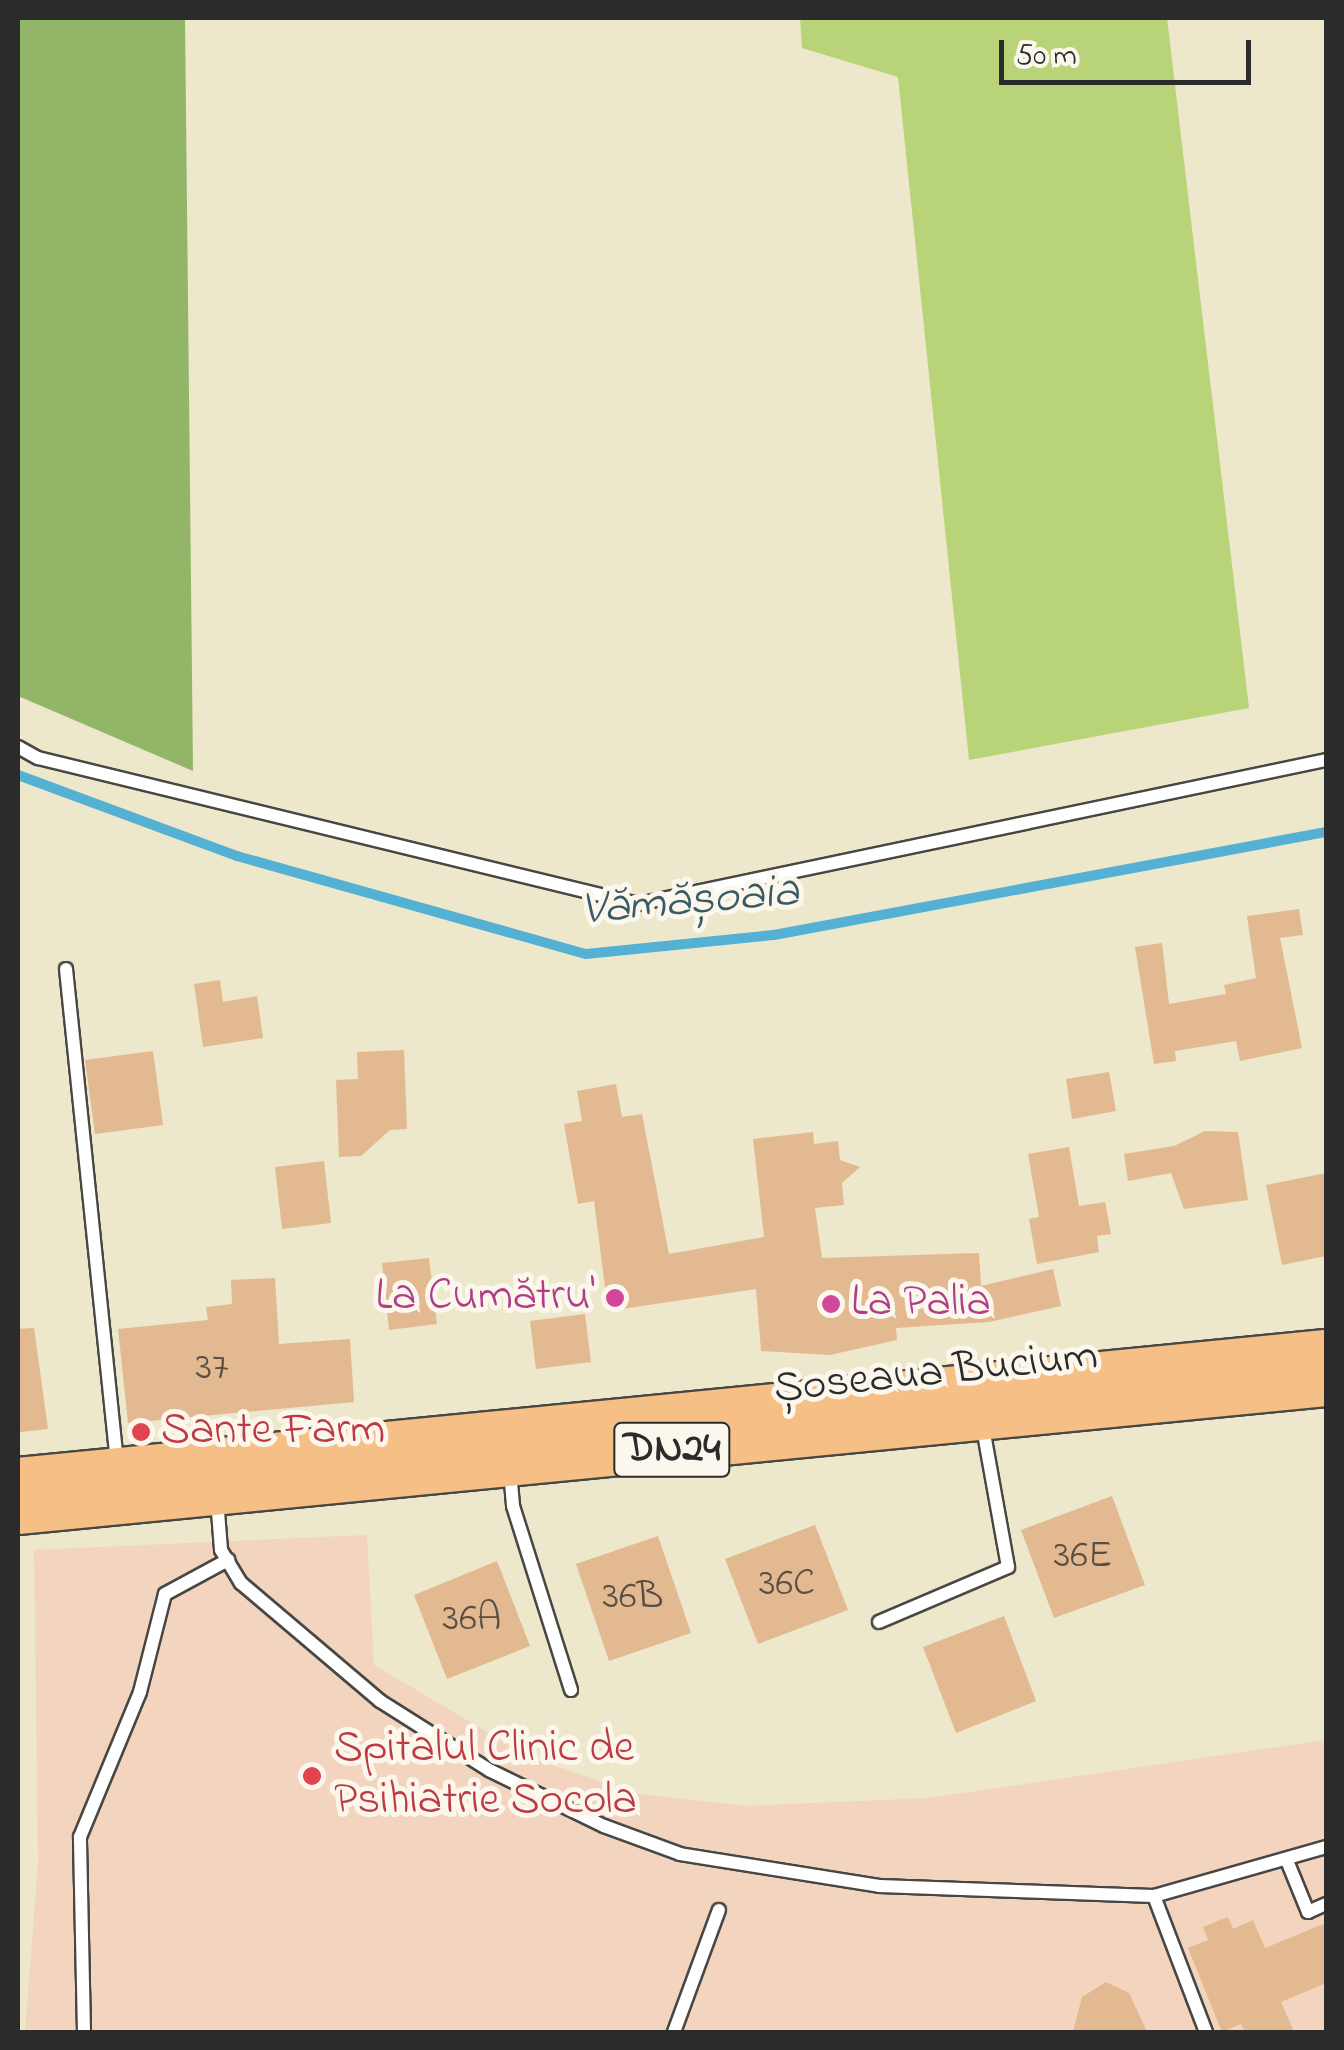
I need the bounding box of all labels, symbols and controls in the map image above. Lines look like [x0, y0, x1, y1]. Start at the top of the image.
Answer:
scale bar [1004, 20, 1256, 82]
text: 50 m [1016, 35, 1077, 79]
water label: Vămășoaia [579, 864, 801, 940]
place label: La Cumătru' [375, 1271, 595, 1325]
place label: La Palia [851, 1277, 991, 1331]
marker: La Cumătru' [604, 1287, 626, 1309]
marker: La Palia [820, 1293, 842, 1315]
street label: Șoseaua Bucium [771, 1330, 1101, 1418]
house number: 37 [196, 1345, 228, 1393]
place label: Sante Farm [161, 1405, 385, 1459]
road number: DN24 [612, 1413, 732, 1487]
marker: Sante Farm [130, 1421, 152, 1443]
house number: 36E [1054, 1533, 1112, 1581]
house number: 36C [759, 1561, 815, 1609]
house number: 36B [602, 1574, 664, 1622]
house number: 36A [443, 1596, 501, 1644]
place label: Spitalul Clinic de Psihiatrie Socola [334, 1723, 637, 1829]
marker: Spitalul Clinic de Psihiatrie Socola [299, 1763, 325, 1789]

